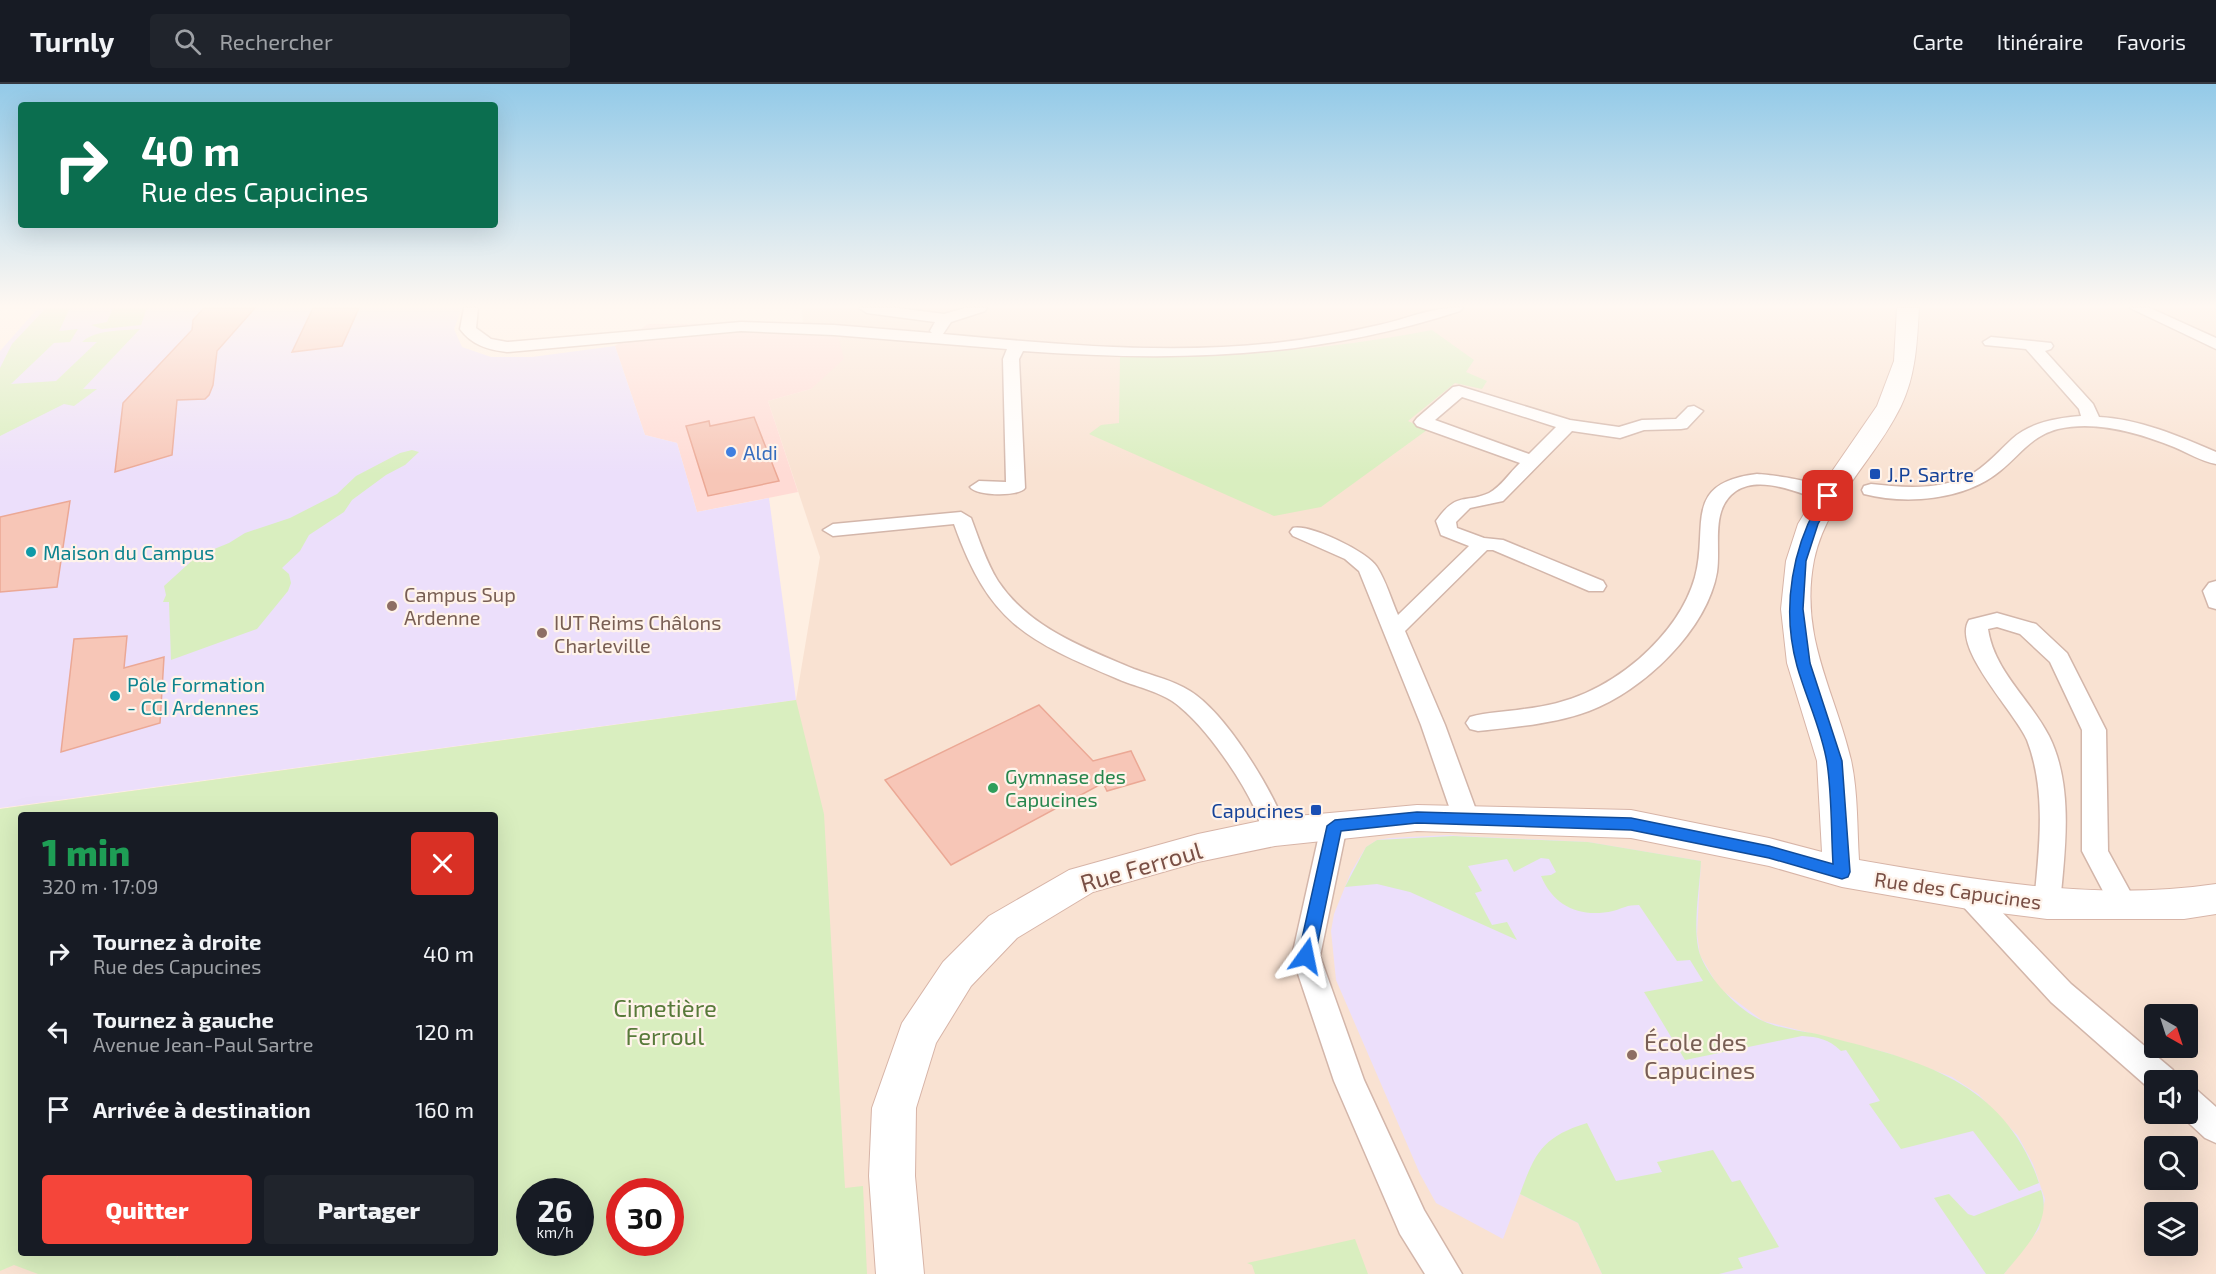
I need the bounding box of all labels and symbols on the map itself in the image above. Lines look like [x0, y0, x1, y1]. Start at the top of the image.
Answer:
place label: Aldi [743, 440, 778, 464]
marker: Aldi [724, 445, 738, 459]
place label: J.P. Sartre [1887, 462, 1974, 486]
marker: J.P. Sartre [1868, 467, 1882, 481]
pin [1802, 470, 1853, 521]
place label: Maison du Campus [43, 540, 214, 564]
marker: Maison du Campus [24, 545, 38, 559]
place label: Campus Sup Ardenne [404, 582, 516, 629]
marker: Campus Sup Ardenne [385, 599, 399, 613]
place label: IUT Reims Châlons Charleville [554, 610, 721, 657]
marker: IUT Reims Châlons Charleville [535, 626, 549, 640]
place label: Pôle Formation - CCI Ardennes [127, 672, 265, 719]
marker: Pôle Formation - CCI Ardennes [108, 689, 122, 703]
place label: Gymnase des Capucines [1005, 764, 1126, 811]
marker: Gymnase des Capucines [986, 781, 1000, 795]
place label: Capucines [1211, 798, 1304, 822]
marker: Capucines [1309, 803, 1323, 817]
street label: Rue Ferroul [1077, 835, 1205, 897]
street label: Rue des Capucines [1873, 866, 2043, 914]
position arrow [1274, 924, 1338, 988]
park label: Cimetière Ferroul [613, 993, 717, 1050]
north arrow [2144, 1004, 2198, 1058]
place label: École des Capucines [1644, 1027, 1755, 1084]
marker: École des Capucines [1625, 1048, 1639, 1062]
speed limit sign: 30 [606, 1178, 684, 1256]

